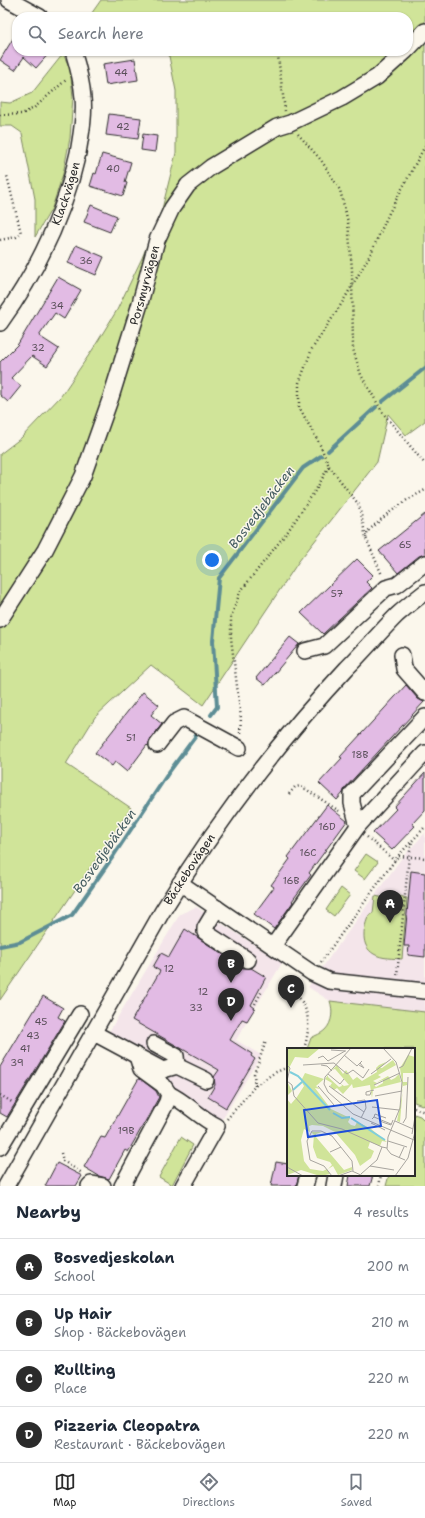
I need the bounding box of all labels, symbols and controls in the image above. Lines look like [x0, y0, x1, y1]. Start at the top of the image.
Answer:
search box [12, 12, 413, 56]
icon: search [26, 23, 48, 45]
text: Search here [58, 24, 144, 44]
house number: 44 [114, 66, 128, 79]
house number: 42 [116, 120, 130, 133]
street label: Klackvägen [48, 160, 84, 228]
house number: 40 [106, 162, 120, 175]
street label: Porsmyrvägen [126, 244, 163, 327]
house number: 36 [79, 254, 93, 267]
house number: 34 [50, 299, 64, 312]
house number: 32 [31, 341, 45, 354]
water label: Bosvedjebäcken [225, 462, 298, 552]
house number: 65 [399, 538, 411, 551]
your location [202, 550, 222, 570]
house number: 57 [331, 587, 343, 600]
house number: 51 [126, 731, 136, 744]
house number: 18B [352, 748, 369, 761]
water label: Bosvedjebäcken [69, 806, 140, 897]
house number: 16D [318, 820, 336, 833]
street label: Bäckebovägen [160, 830, 219, 908]
house number: 16C [300, 846, 316, 859]
house number: 16B [283, 874, 299, 887]
pin: A [377, 890, 403, 923]
pin: B [218, 950, 244, 983]
house number: 12 [164, 962, 174, 975]
pin: C [278, 975, 304, 1008]
house number: 12 [198, 985, 208, 998]
pin: D [218, 988, 244, 1021]
house number: 33 [189, 1001, 203, 1014]
house number: 45 [35, 1015, 47, 1028]
house number: 43 [26, 1029, 40, 1042]
house number: 41 [20, 1042, 30, 1055]
inset map [287, 1048, 415, 1176]
house number: 39 [10, 1056, 24, 1069]
house number: 19B [118, 1124, 134, 1137]
text: Nearby [16, 1201, 81, 1223]
text: 4 results [353, 1204, 409, 1221]
text: Bosvedjeskolan [54, 1248, 174, 1268]
text: A [24, 1258, 34, 1275]
text: 200 m [367, 1258, 409, 1275]
text: School [54, 1268, 95, 1285]
text: Up Hair [54, 1304, 112, 1324]
text: B [25, 1314, 33, 1331]
text: 210 m [371, 1314, 409, 1331]
text: Shop · Bäckebovägen [54, 1324, 186, 1341]
text: Rullting [54, 1360, 116, 1380]
text: C [25, 1370, 33, 1387]
text: 220 m [367, 1370, 409, 1387]
text: Place [54, 1380, 87, 1397]
text: Pizzeria Cleopatra [54, 1416, 200, 1436]
text: D [24, 1426, 34, 1443]
text: 220 m [367, 1426, 409, 1443]
text: Restaurant · Bäckebovägen [54, 1436, 225, 1453]
tab: Map [53, 1471, 77, 1510]
tab: Directions [182, 1471, 235, 1510]
tab: Saved [341, 1471, 372, 1510]

